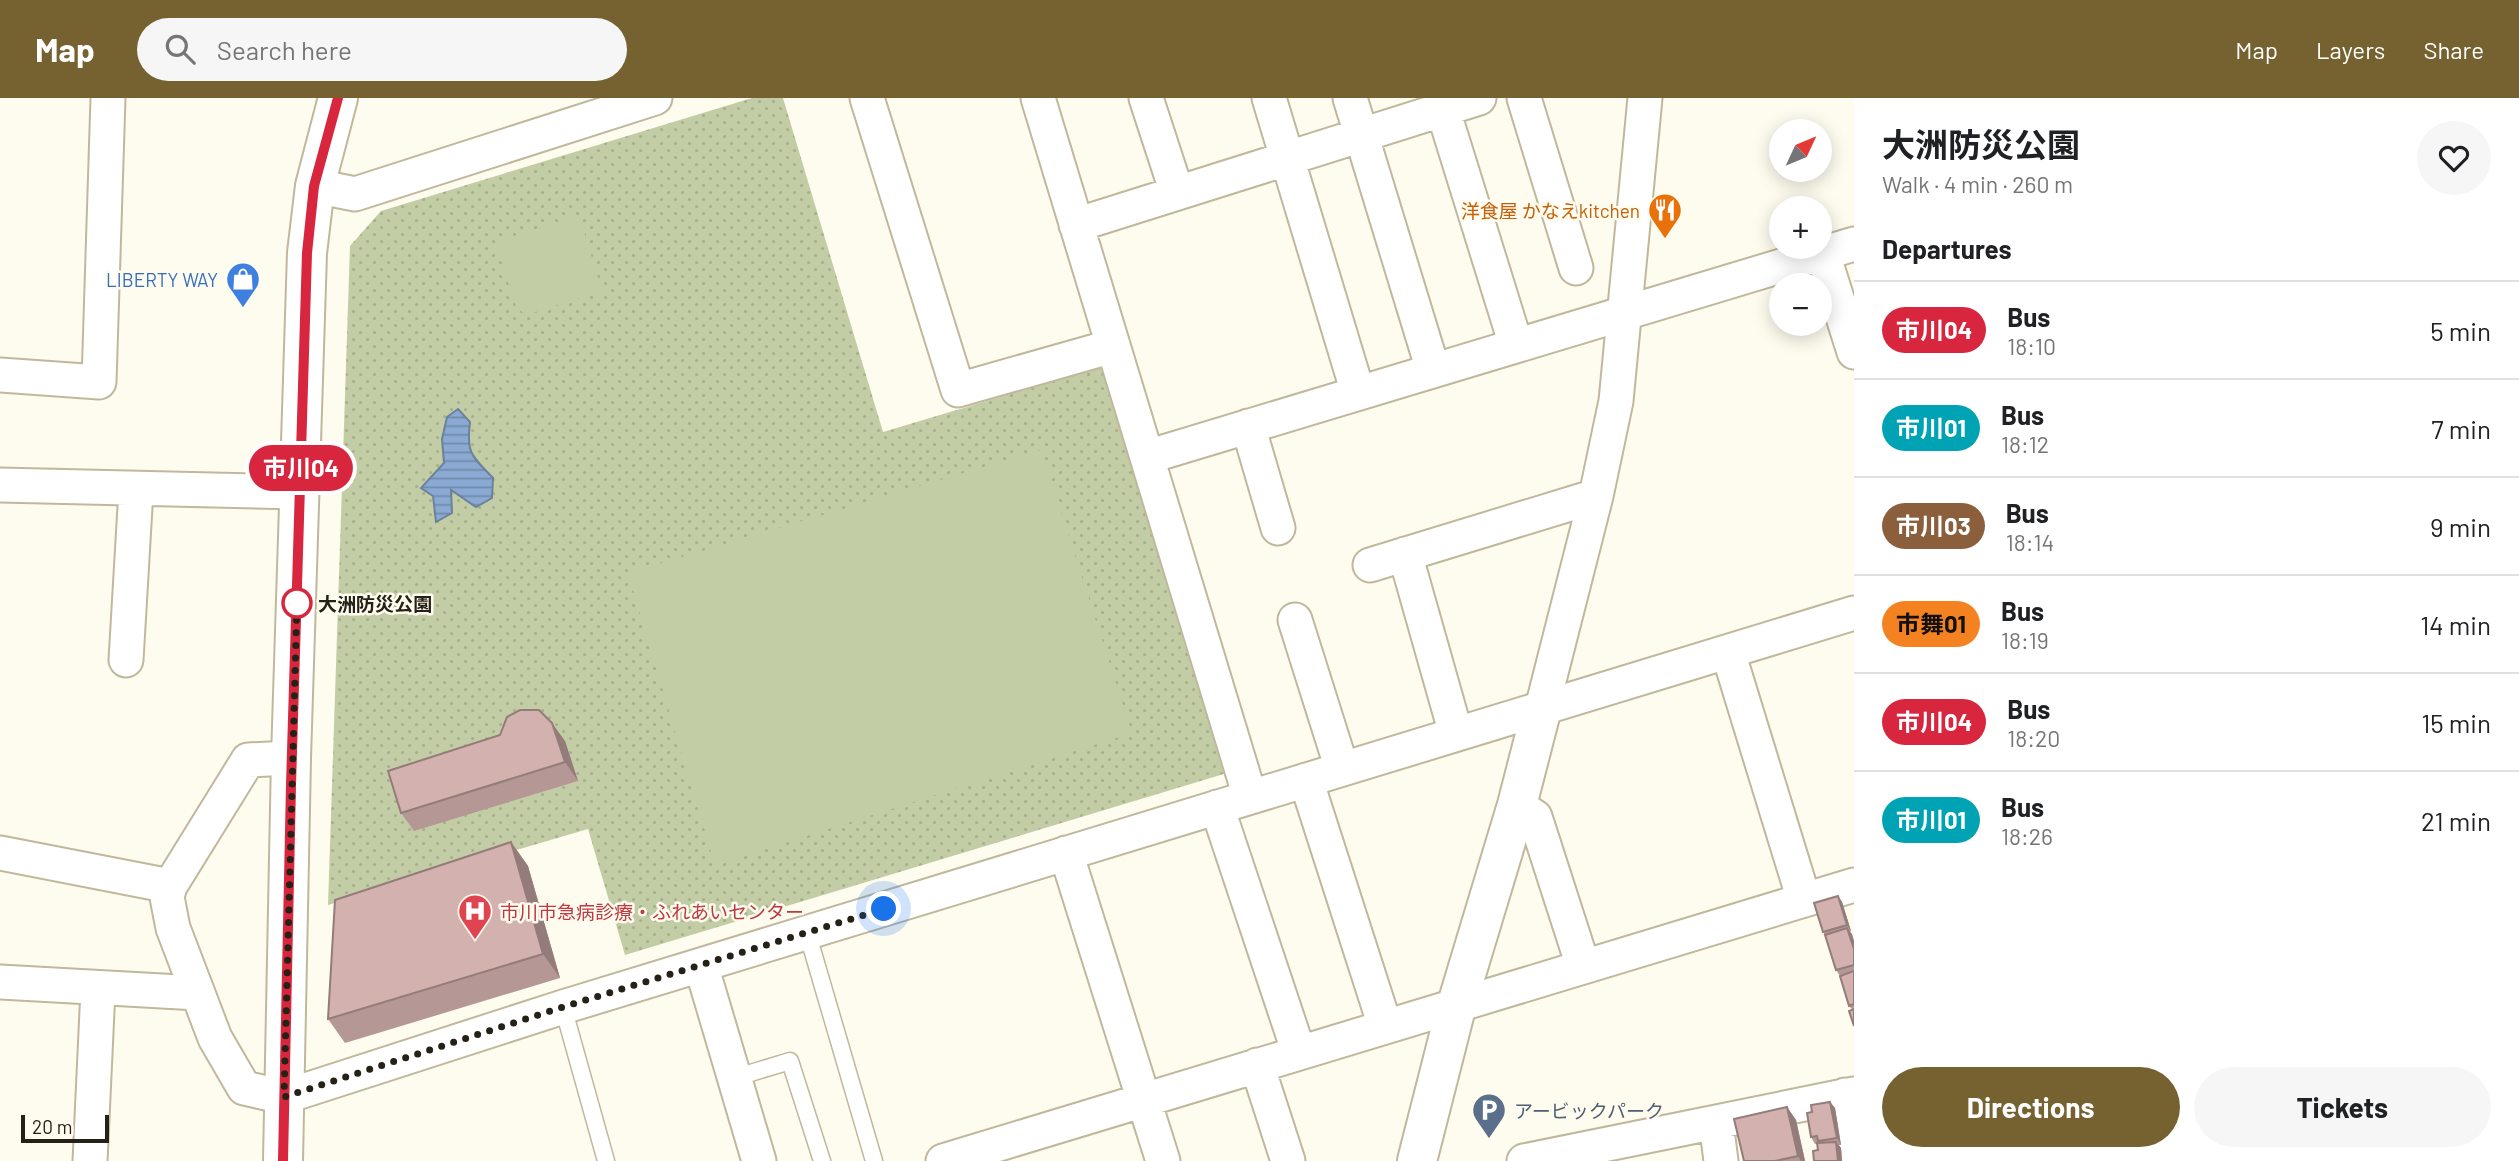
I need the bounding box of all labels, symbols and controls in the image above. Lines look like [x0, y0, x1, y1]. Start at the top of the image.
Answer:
search box [137, 18, 627, 81]
text: Map [35, 29, 95, 69]
icon: search [161, 30, 199, 68]
text: Search here [217, 34, 352, 65]
text: Map [2235, 35, 2278, 64]
text: Layers [2316, 35, 2385, 64]
text: Share [2423, 35, 2484, 64]
north arrow [1769, 119, 1832, 182]
map controls [1769, 119, 1832, 336]
button: heart [2417, 121, 2491, 195]
text: 大洲防災公園 [1882, 124, 2080, 164]
text: Walk · 4 min · 260 m [1882, 170, 2073, 198]
restaurant icon: 洋食屋 かなえkitchen [1646, 191, 1684, 240]
button: + [1769, 196, 1832, 259]
place label: 洋食屋 かなえkitchen [1461, 199, 1640, 222]
text: Departures [1882, 233, 2012, 264]
shop icon: LIBERTY WAY [224, 260, 262, 309]
place label: LIBERTY WAY [106, 268, 218, 291]
button: − [1769, 273, 1832, 336]
text: Bus [2007, 301, 2050, 332]
text: 市川04 [1896, 315, 1972, 344]
text: 5 min [2430, 315, 2491, 346]
text: 18:10 [2007, 332, 2056, 360]
text: Bus [2001, 399, 2044, 430]
text: 市川01 [1896, 413, 1966, 442]
text: 7 min [2431, 413, 2491, 444]
text: 18:12 [2001, 430, 2049, 458]
line badge: 市川04 [252, 445, 350, 491]
text: 市川04 [263, 453, 339, 482]
text: Bus [2006, 497, 2049, 528]
text: 市川03 [1896, 511, 1971, 540]
text: 9 min [2430, 511, 2491, 542]
text: 18:14 [2006, 528, 2054, 556]
marker: 大洲防災公園 [282, 588, 312, 618]
place label: 大洲防災公園 [318, 592, 432, 615]
text: Bus [2001, 595, 2044, 626]
text: 市舞01 [1896, 609, 1966, 638]
text: 14 min [2420, 609, 2491, 640]
text: 18:19 [2001, 626, 2049, 654]
text: Bus [2007, 693, 2050, 724]
text: 市川04 [1896, 707, 1972, 736]
text: 15 min [2421, 707, 2491, 738]
text: 18:20 [2007, 724, 2060, 752]
text: Bus [2001, 791, 2044, 822]
text: 市川01 [1896, 805, 1966, 834]
text: 21 min [2421, 805, 2491, 836]
text: 18:26 [2001, 822, 2053, 850]
your location [866, 891, 901, 926]
hospital icon: 市川市急病診療・ふれあいセンター [456, 892, 494, 941]
place label: 市川市急病診療・ふれあいセンター [500, 900, 804, 923]
button: Directions [1882, 1067, 2180, 1147]
button: Tickets [2194, 1067, 2491, 1147]
parking icon: アービックパーク [1470, 1091, 1508, 1140]
place label: アービックパーク [1514, 1099, 1664, 1122]
scale bar [21, 1112, 108, 1144]
text: 20 m [32, 1115, 72, 1138]

